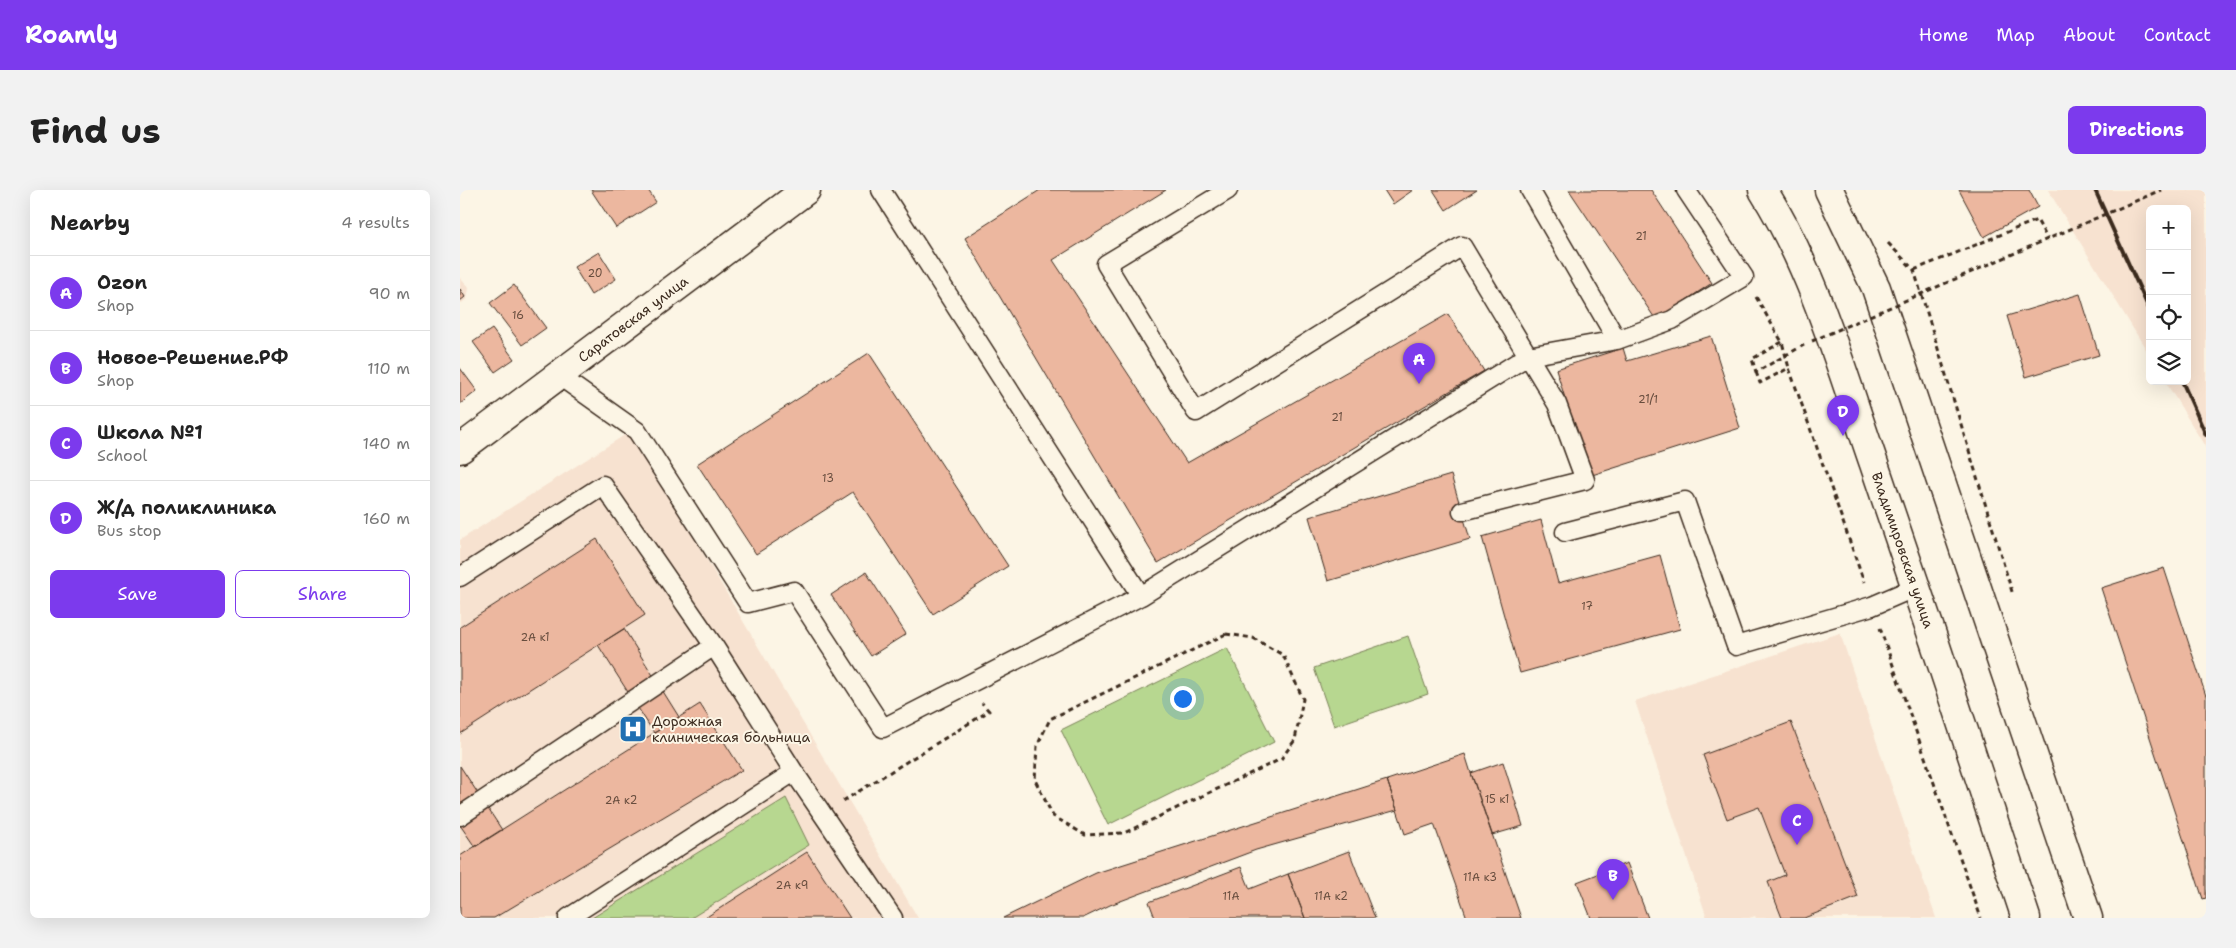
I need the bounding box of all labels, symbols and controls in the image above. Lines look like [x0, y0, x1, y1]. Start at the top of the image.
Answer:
text: Roamly [25, 19, 118, 51]
text: Home [1919, 23, 1968, 47]
text: Map [1996, 23, 2035, 47]
text: About [2063, 23, 2116, 47]
text: Contact [2144, 23, 2211, 47]
button: Directions [2068, 106, 2206, 154]
text: Find us [30, 107, 161, 154]
map controls [2146, 205, 2191, 385]
button: + [2146, 205, 2191, 250]
text: Nearby [50, 209, 130, 237]
text: 4 results [341, 212, 410, 233]
house number: 21 [1635, 229, 1647, 244]
button: − [2146, 250, 2191, 295]
house number: 20 [587, 266, 603, 281]
text: Ozon [97, 270, 147, 295]
street label: Саратовская улица [574, 272, 692, 366]
text: A [60, 283, 72, 304]
text: 90 m [369, 283, 410, 304]
text: Shop [97, 295, 134, 316]
button: locate [2146, 295, 2191, 340]
house number: 16 [512, 308, 524, 323]
button: layers [2146, 340, 2191, 385]
pin: A [1403, 343, 1435, 384]
text: Новое-Решение.РФ [97, 345, 288, 370]
text: B [61, 358, 71, 379]
text: 110 m [367, 358, 410, 379]
text: Shop [97, 370, 134, 391]
house number: 21/1 [1638, 392, 1658, 407]
pin: D [1827, 395, 1859, 436]
house number: 21 [1331, 410, 1343, 425]
text: Школа №1 [97, 420, 203, 445]
text: C [61, 433, 71, 454]
text: 140 m [363, 433, 410, 454]
text: School [97, 445, 147, 466]
street label: Владимировская улица [1868, 470, 1938, 631]
house number: 13 [822, 471, 834, 486]
text: Ж/д поликлиника [97, 495, 276, 520]
text: D [60, 508, 72, 529]
text: 160 m [363, 508, 410, 529]
text: Bus stop [97, 520, 162, 541]
button: Save [50, 570, 225, 618]
button: Share [235, 570, 410, 618]
house number: 17 [1581, 599, 1593, 614]
house number: 2А к1 [520, 630, 550, 645]
your location [1170, 686, 1196, 712]
place label: Дорожная клиническая больница [652, 712, 810, 746]
hospital icon: Дорожная клиническая больница [618, 714, 648, 744]
house number: 15 к1 [1485, 792, 1509, 807]
house number: 2А к2 [605, 793, 637, 808]
pin: C [1781, 804, 1813, 845]
pin: B [1597, 859, 1629, 900]
house number: 11А к3 [1463, 870, 1497, 885]
house number: 2А к9 [776, 878, 808, 893]
house number: 11А [1223, 889, 1239, 904]
house number: 11А к2 [1314, 889, 1348, 904]

